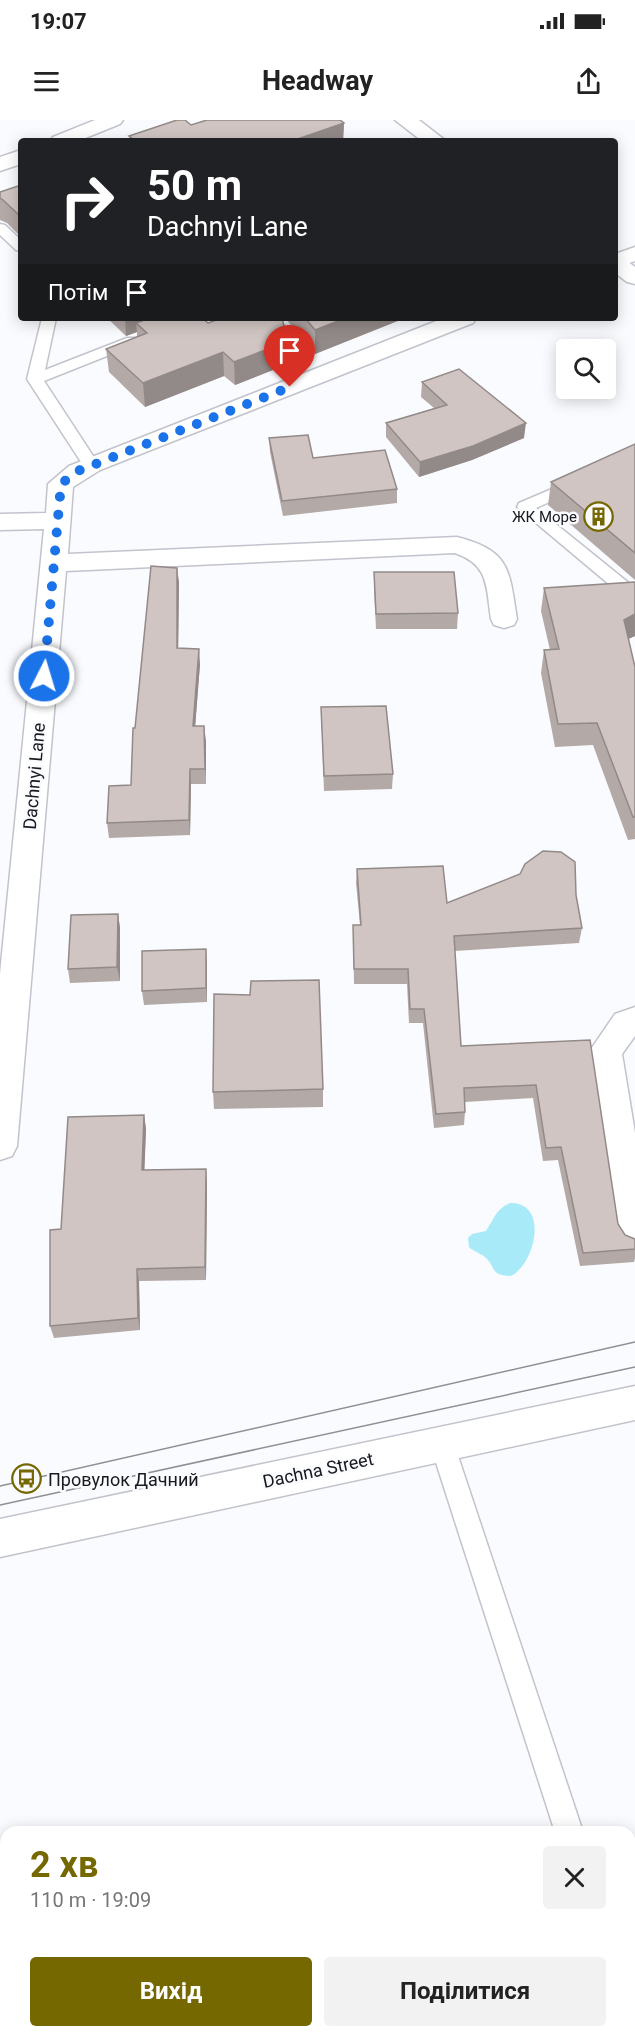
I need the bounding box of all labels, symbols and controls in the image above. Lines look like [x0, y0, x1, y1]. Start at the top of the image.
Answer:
text: 19:07 [30, 9, 87, 34]
icon: menu [30, 65, 63, 98]
text: Headway [262, 65, 373, 97]
icon: share [572, 65, 605, 98]
text: 50 m [147, 161, 242, 210]
icon: right [48, 162, 126, 240]
text: Dachnyi Lane [147, 211, 308, 243]
icon: arrive [120, 276, 153, 309]
text: Потім [48, 280, 108, 305]
pin [264, 325, 315, 387]
icon: arrive [273, 334, 306, 367]
map controls [556, 339, 616, 399]
button: search [556, 339, 616, 399]
building icon: ЖК Море [582, 501, 614, 533]
place label: ЖК Море [512, 508, 577, 526]
position arrow [12, 644, 76, 708]
street label: Dachnyi Lane [19, 722, 49, 830]
street label: Dachna Street [261, 1448, 375, 1492]
bus stop icon: Провулок Дачний [11, 1463, 43, 1495]
place label: Провулок Дачний [48, 1469, 199, 1490]
text: 2 хв [30, 1844, 98, 1886]
button: close [543, 1846, 606, 1909]
text: 110 m · 19:09 [30, 1888, 151, 1912]
button: Вихід [30, 1957, 312, 2026]
button: Поділитися [324, 1957, 606, 2026]

